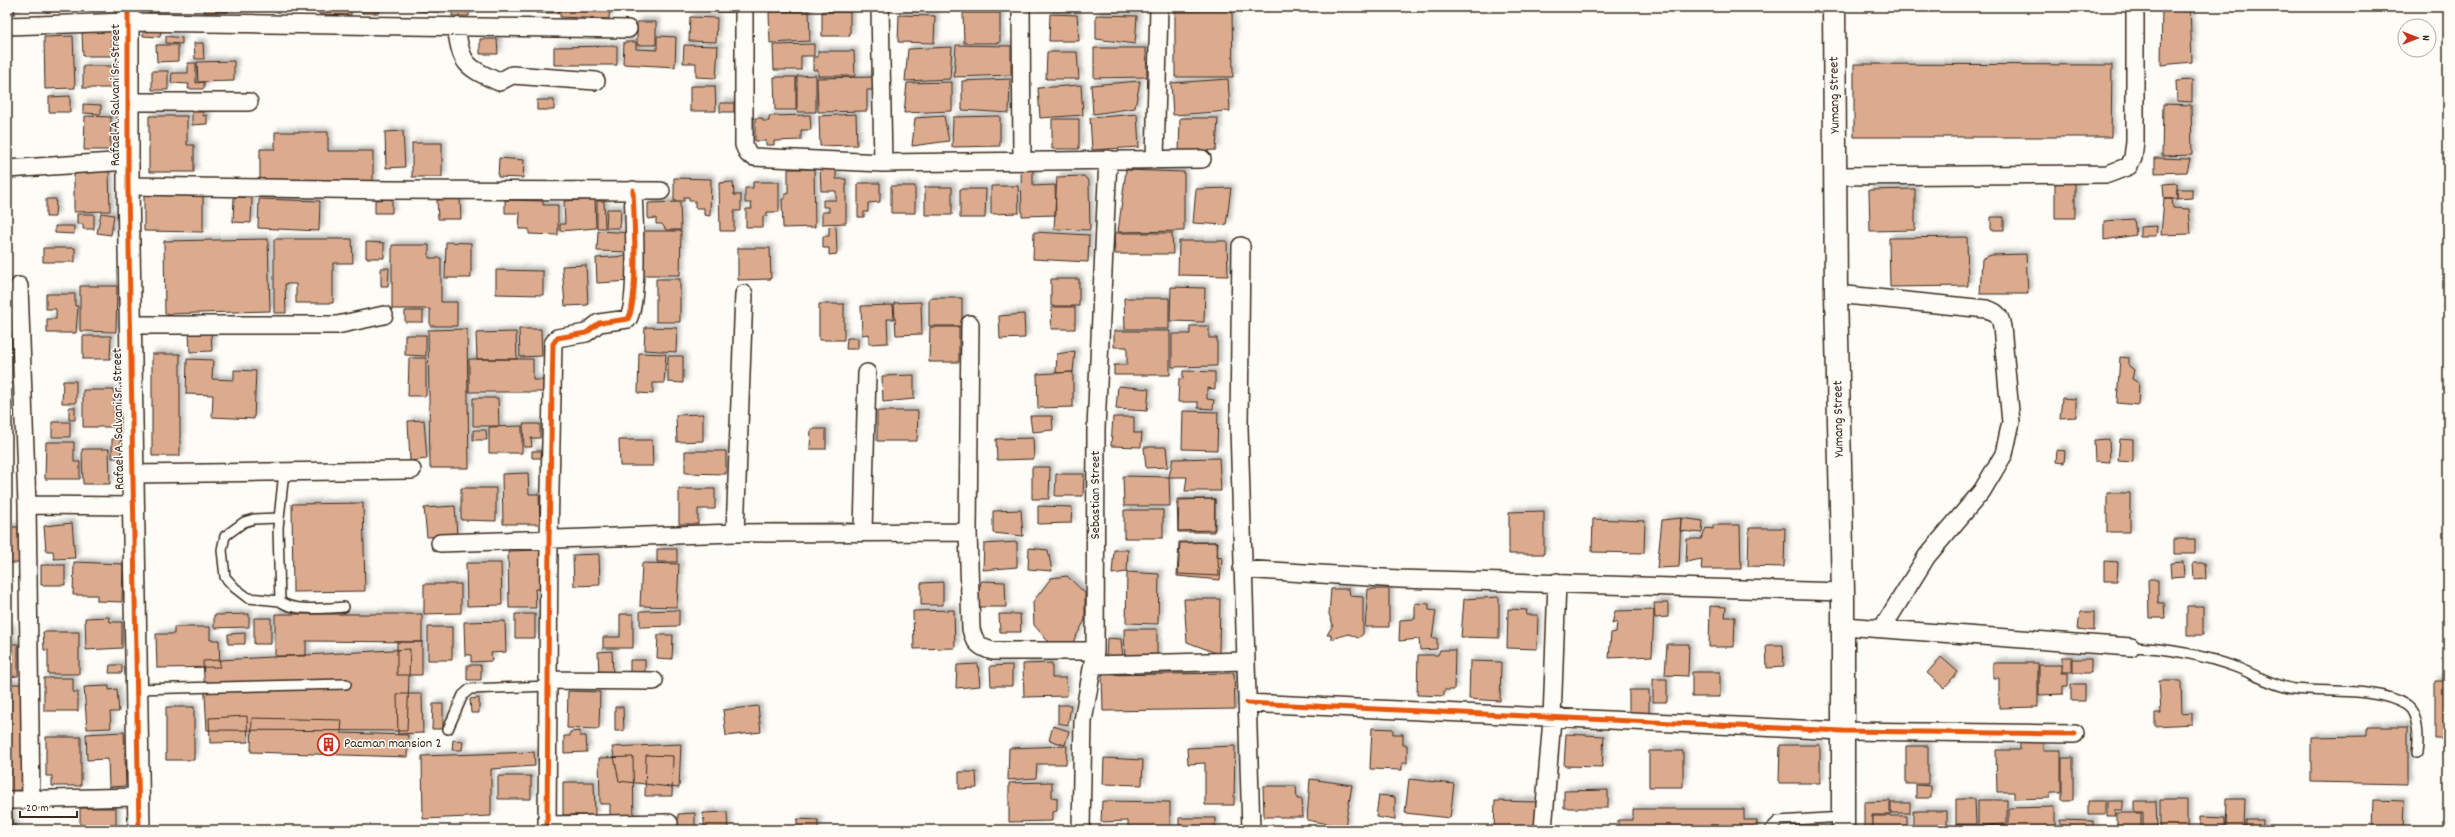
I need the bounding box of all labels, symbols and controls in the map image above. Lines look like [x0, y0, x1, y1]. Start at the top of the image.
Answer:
north arrow [2397, 18, 2437, 58]
street label: Rafael A. Salvani Sr. Street [106, 24, 126, 166]
text: N [2417, 35, 2433, 41]
street label: Yumang Street [1824, 56, 1846, 134]
street label: Rafael A. Salvani Sr. Street [108, 348, 130, 490]
street label: Yumang Street [1828, 380, 1850, 458]
street label: Sebastian Street [1086, 451, 1106, 539]
building icon: Pacman mansion 2 [316, 731, 342, 757]
place label: Pacman mansion 2 [344, 734, 442, 754]
scale bar [20, 793, 77, 819]
text: 20 m [26, 800, 49, 817]

